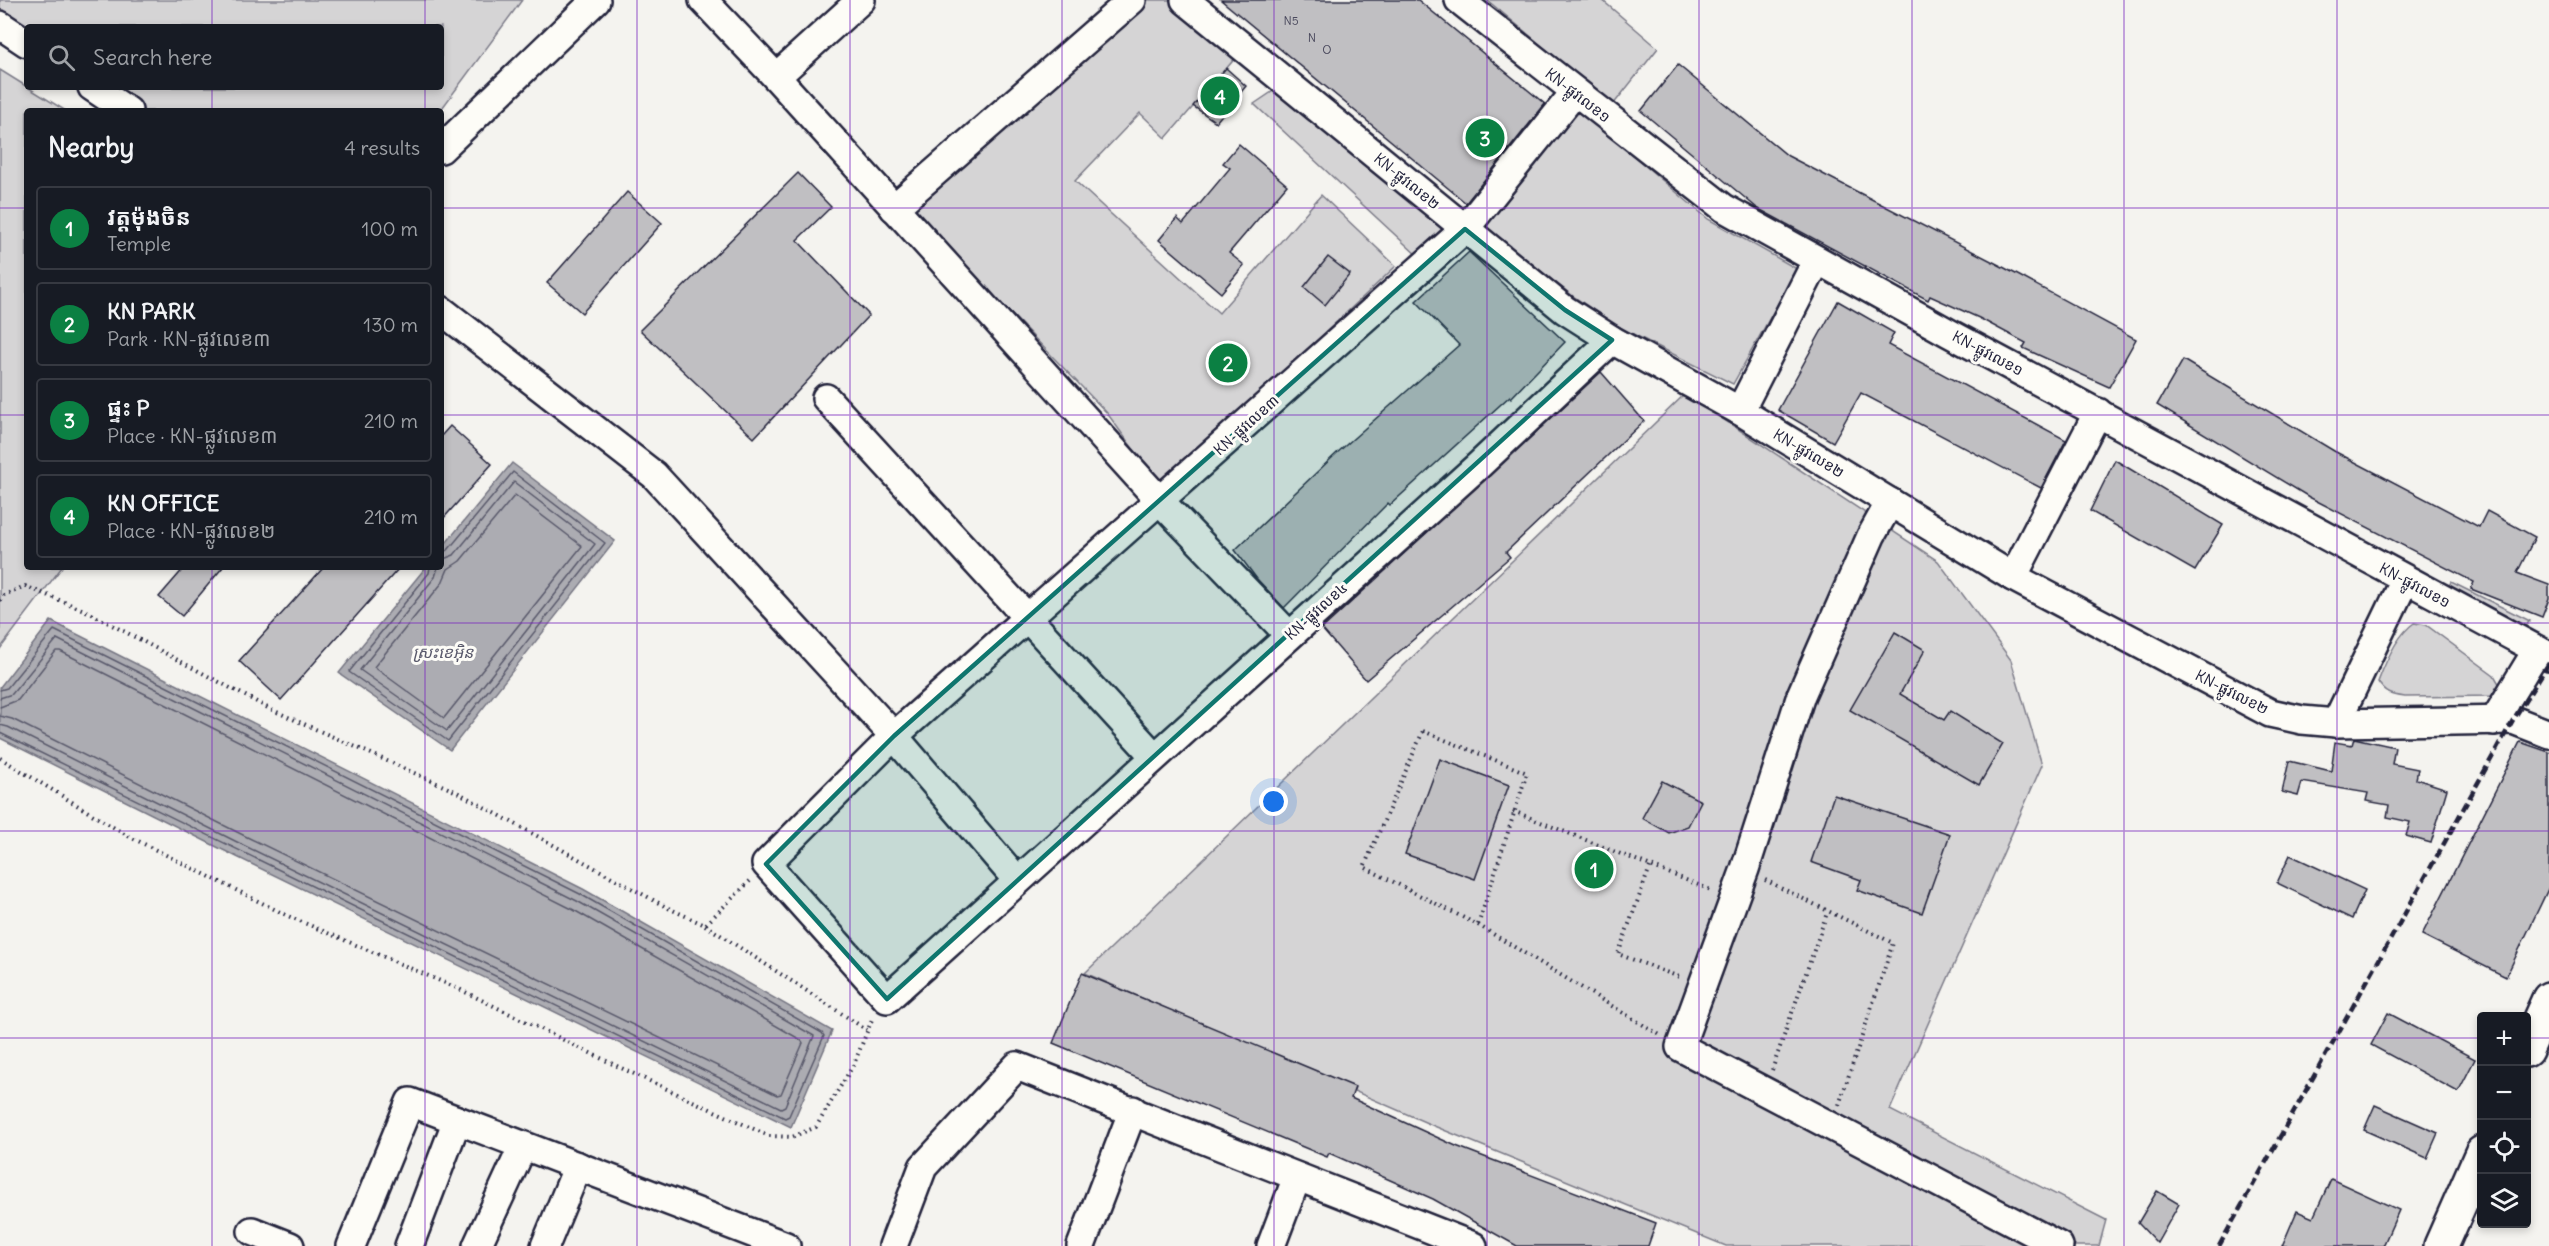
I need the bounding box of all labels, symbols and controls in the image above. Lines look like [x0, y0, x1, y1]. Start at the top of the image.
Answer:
house number: N5 [1283, 13, 1299, 28]
search box [24, 24, 444, 90]
house number: N [1308, 30, 1316, 45]
icon: search [45, 41, 78, 74]
house number: O [1322, 42, 1332, 57]
text: Search here [93, 43, 212, 71]
street label: KN-ផ្លូវលេខ១ [1539, 64, 1614, 130]
pin: 4 [1200, 74, 1240, 118]
pin: 3 [1466, 116, 1504, 160]
text: Nearby [48, 131, 134, 164]
text: 4 results [344, 135, 420, 160]
street label: KN-ផ្លូវលេខ២ [1367, 149, 1444, 217]
text: វត្តម៉ុងចិន [107, 203, 191, 231]
text: 1 [66, 216, 73, 241]
text: 100 m [361, 216, 418, 241]
text: Temple [107, 231, 171, 256]
text: KN PARK [107, 297, 195, 325]
text: 2 [64, 312, 75, 337]
text: 130 m [363, 312, 418, 337]
text: Park · KN-ផ្លូវលេខ៣ [107, 326, 270, 351]
street label: KN-ផ្លូវលេខ១ [1947, 326, 2027, 384]
pin: 2 [1208, 340, 1248, 386]
street label: KN-ផ្លូវលេខ៣ [1209, 391, 1285, 463]
text: ផ្ទះ P [107, 394, 150, 422]
text: 3 [64, 408, 75, 433]
text: 210 m [364, 408, 418, 433]
text: Place · KN-ផ្លូវលេខ៣ [107, 423, 278, 448]
street label: KN-ផ្លូវលេខ២ [1768, 424, 1848, 485]
text: KN OFFICE [107, 489, 219, 517]
text: 4 [64, 504, 75, 529]
text: 210 m [364, 504, 418, 529]
text: Place · KN-ផ្លូវលេខ២ [107, 518, 275, 543]
street label: KN-ផ្លូវលេខ១ [2374, 558, 2454, 616]
street label: KN-ផ្លូវលេខ៤ [1281, 578, 1354, 647]
water label: ស្រះខេអ៊ិន [413, 642, 474, 662]
street label: KN-ផ្លូវលេខ២ [2190, 665, 2272, 722]
your location [1259, 787, 1288, 816]
pin: 1 [1574, 846, 1614, 892]
map controls [2477, 1012, 2531, 1228]
button: + [2477, 1012, 2531, 1066]
button: − [2477, 1066, 2531, 1120]
button: locate [2477, 1120, 2531, 1174]
button: layers [2477, 1174, 2531, 1228]

